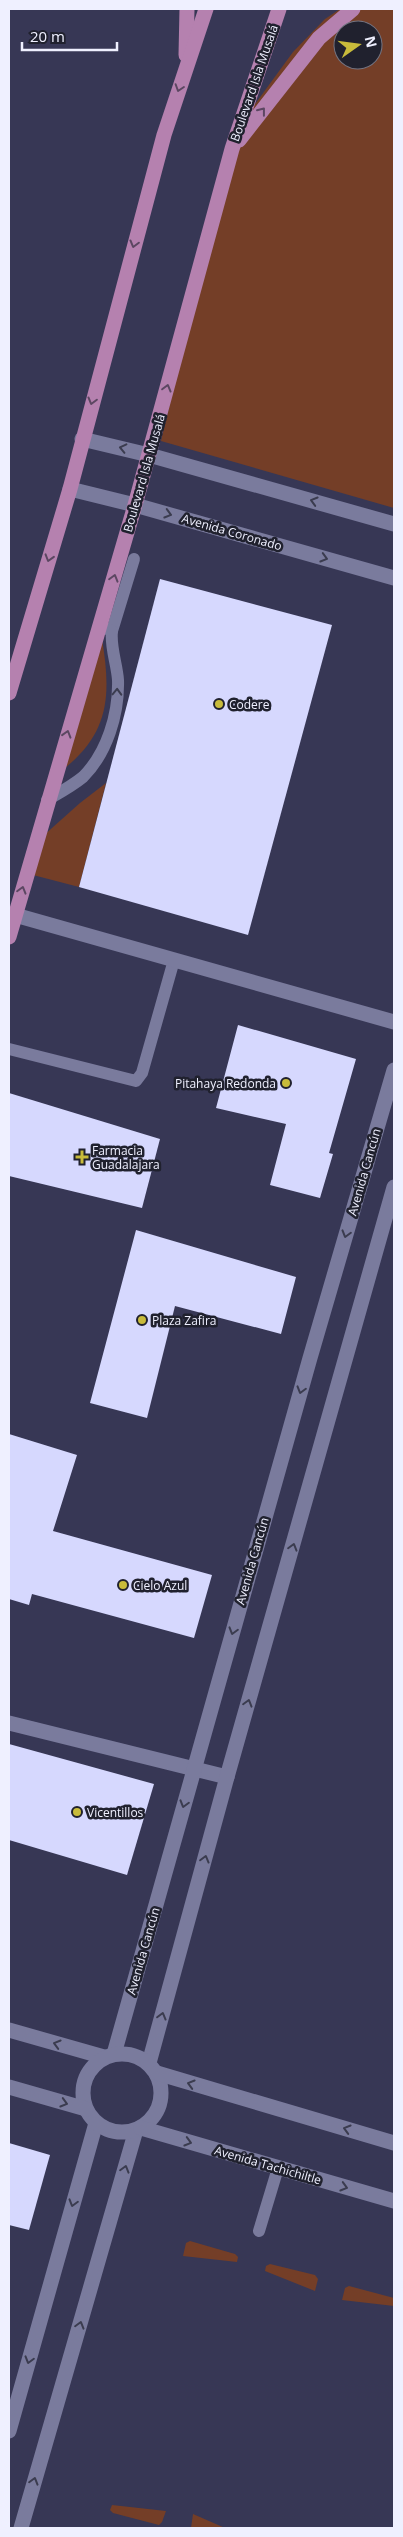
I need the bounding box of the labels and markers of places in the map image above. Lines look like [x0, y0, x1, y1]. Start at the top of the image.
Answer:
place label: Codere [229, 696, 270, 713]
marker: Codere [213, 698, 225, 710]
place label: Pitahaya Redonda [175, 1075, 276, 1092]
marker: Pitahaya Redonda [280, 1077, 292, 1089]
place label: Farmacia Guadalajara [92, 1142, 160, 1173]
marker: Farmacia Guadalajara [76, 1151, 88, 1163]
place label: Plaza Zafira [152, 1312, 217, 1329]
marker: Plaza Zafira [136, 1314, 148, 1326]
place label: Cielo Azul [133, 1577, 187, 1594]
marker: Cielo Azul [117, 1579, 129, 1591]
place label: Vicentillos [87, 1804, 144, 1821]
marker: Vicentillos [71, 1806, 83, 1818]

